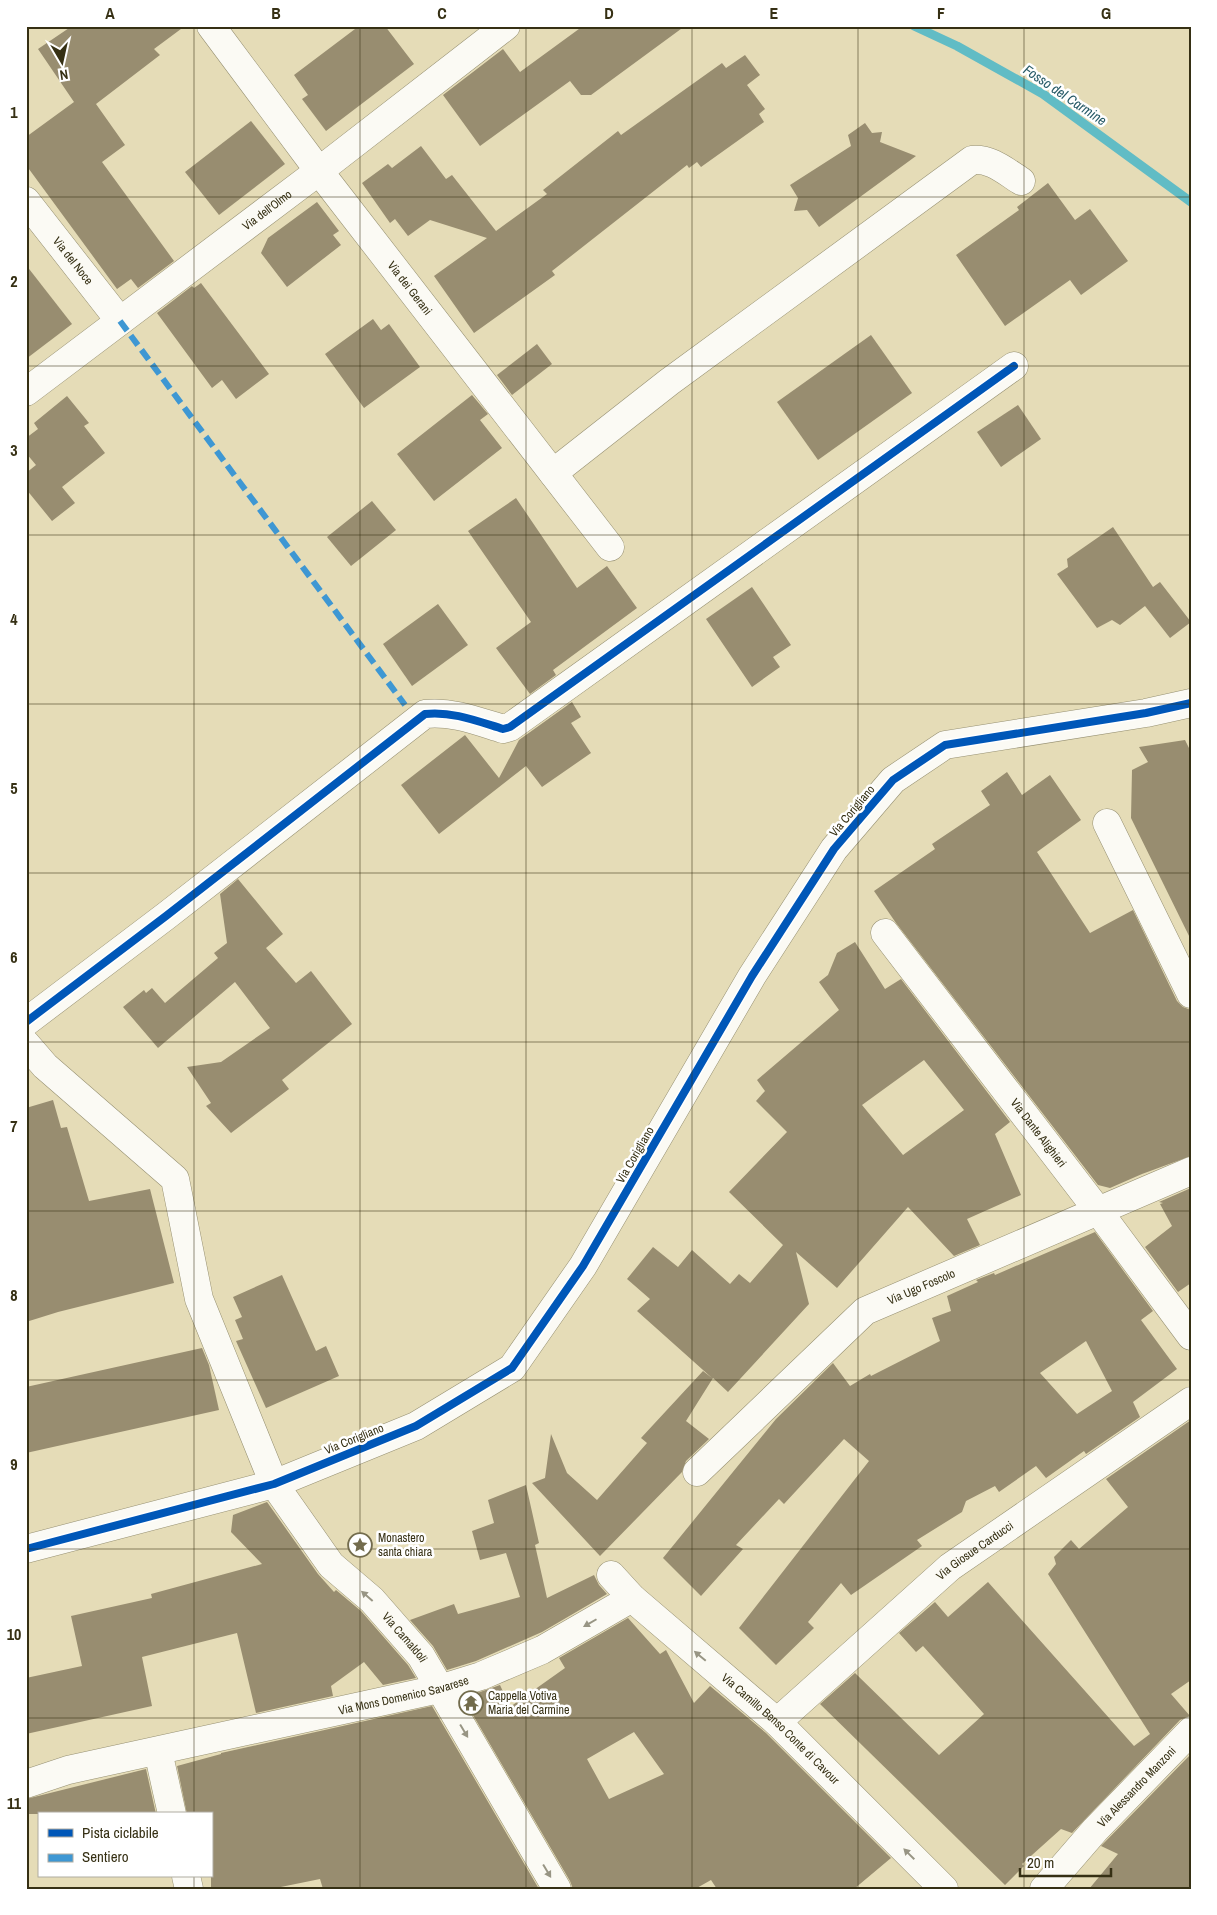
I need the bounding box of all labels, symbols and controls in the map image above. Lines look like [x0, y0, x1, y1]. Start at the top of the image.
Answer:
text: A [105, 2, 115, 24]
text: B [271, 2, 281, 24]
text: C [437, 2, 447, 24]
text: D [604, 2, 614, 24]
text: E [770, 2, 779, 24]
text: F [937, 2, 945, 24]
text: G [1101, 2, 1111, 24]
north arrow [38, 38, 88, 88]
water label: Fosso del Carmine [1020, 61, 1110, 129]
text: N [59, 65, 70, 84]
text: 1 [10, 101, 18, 123]
street label: Via dell'Olmo [239, 186, 295, 234]
street label: Via del Noce [49, 234, 97, 288]
street label: Via dei Gerani [384, 258, 436, 318]
text: 2 [10, 270, 18, 292]
text: 3 [10, 439, 18, 461]
text: 4 [10, 608, 18, 630]
text: 5 [10, 777, 18, 799]
street label: Via Corigliano [826, 782, 878, 840]
text: 6 [10, 946, 18, 968]
street label: Via Dante Alighieri [1007, 1095, 1070, 1171]
text: 7 [10, 1115, 18, 1137]
street label: Via Corigliano [612, 1124, 658, 1186]
street label: Via Ugo Foscolo [885, 1265, 958, 1308]
text: 8 [10, 1284, 18, 1306]
street label: Via Corigliano [322, 1420, 386, 1458]
text: 9 [10, 1453, 18, 1475]
street label: Via Giosue Carducci [933, 1518, 1017, 1584]
place label: Monastero santa chiara [378, 1530, 433, 1560]
place icon: Monastero santa chiara [347, 1532, 373, 1558]
one-way arrow [362, 1590, 374, 1602]
street label: Via Camaldoli [378, 1609, 431, 1665]
one-way arrow [583, 1618, 596, 1627]
text: 10 [7, 1623, 21, 1645]
one-way arrow [694, 1650, 706, 1662]
street label: Via Camillo Benso Conte di Cavour [718, 1670, 843, 1788]
street label: Via Mons Domenico Savarese [337, 1672, 471, 1719]
place label: Cappella Votiva Maria del Carmine [488, 1688, 569, 1718]
temple icon: Cappella Votiva Maria del Carmine [458, 1690, 484, 1716]
one-way arrow [460, 1724, 468, 1739]
street label: Via Alessandro Manzoni [1094, 1743, 1180, 1831]
text: 11 [7, 1792, 22, 1814]
legend [38, 1812, 212, 1878]
text: Pista ciclabile [82, 1822, 159, 1843]
scale bar [1020, 1845, 1111, 1877]
text: Sentiero [82, 1846, 129, 1867]
one-way arrow [903, 1848, 915, 1860]
text: 20 m [1027, 1852, 1054, 1873]
one-way arrow [542, 1865, 551, 1878]

